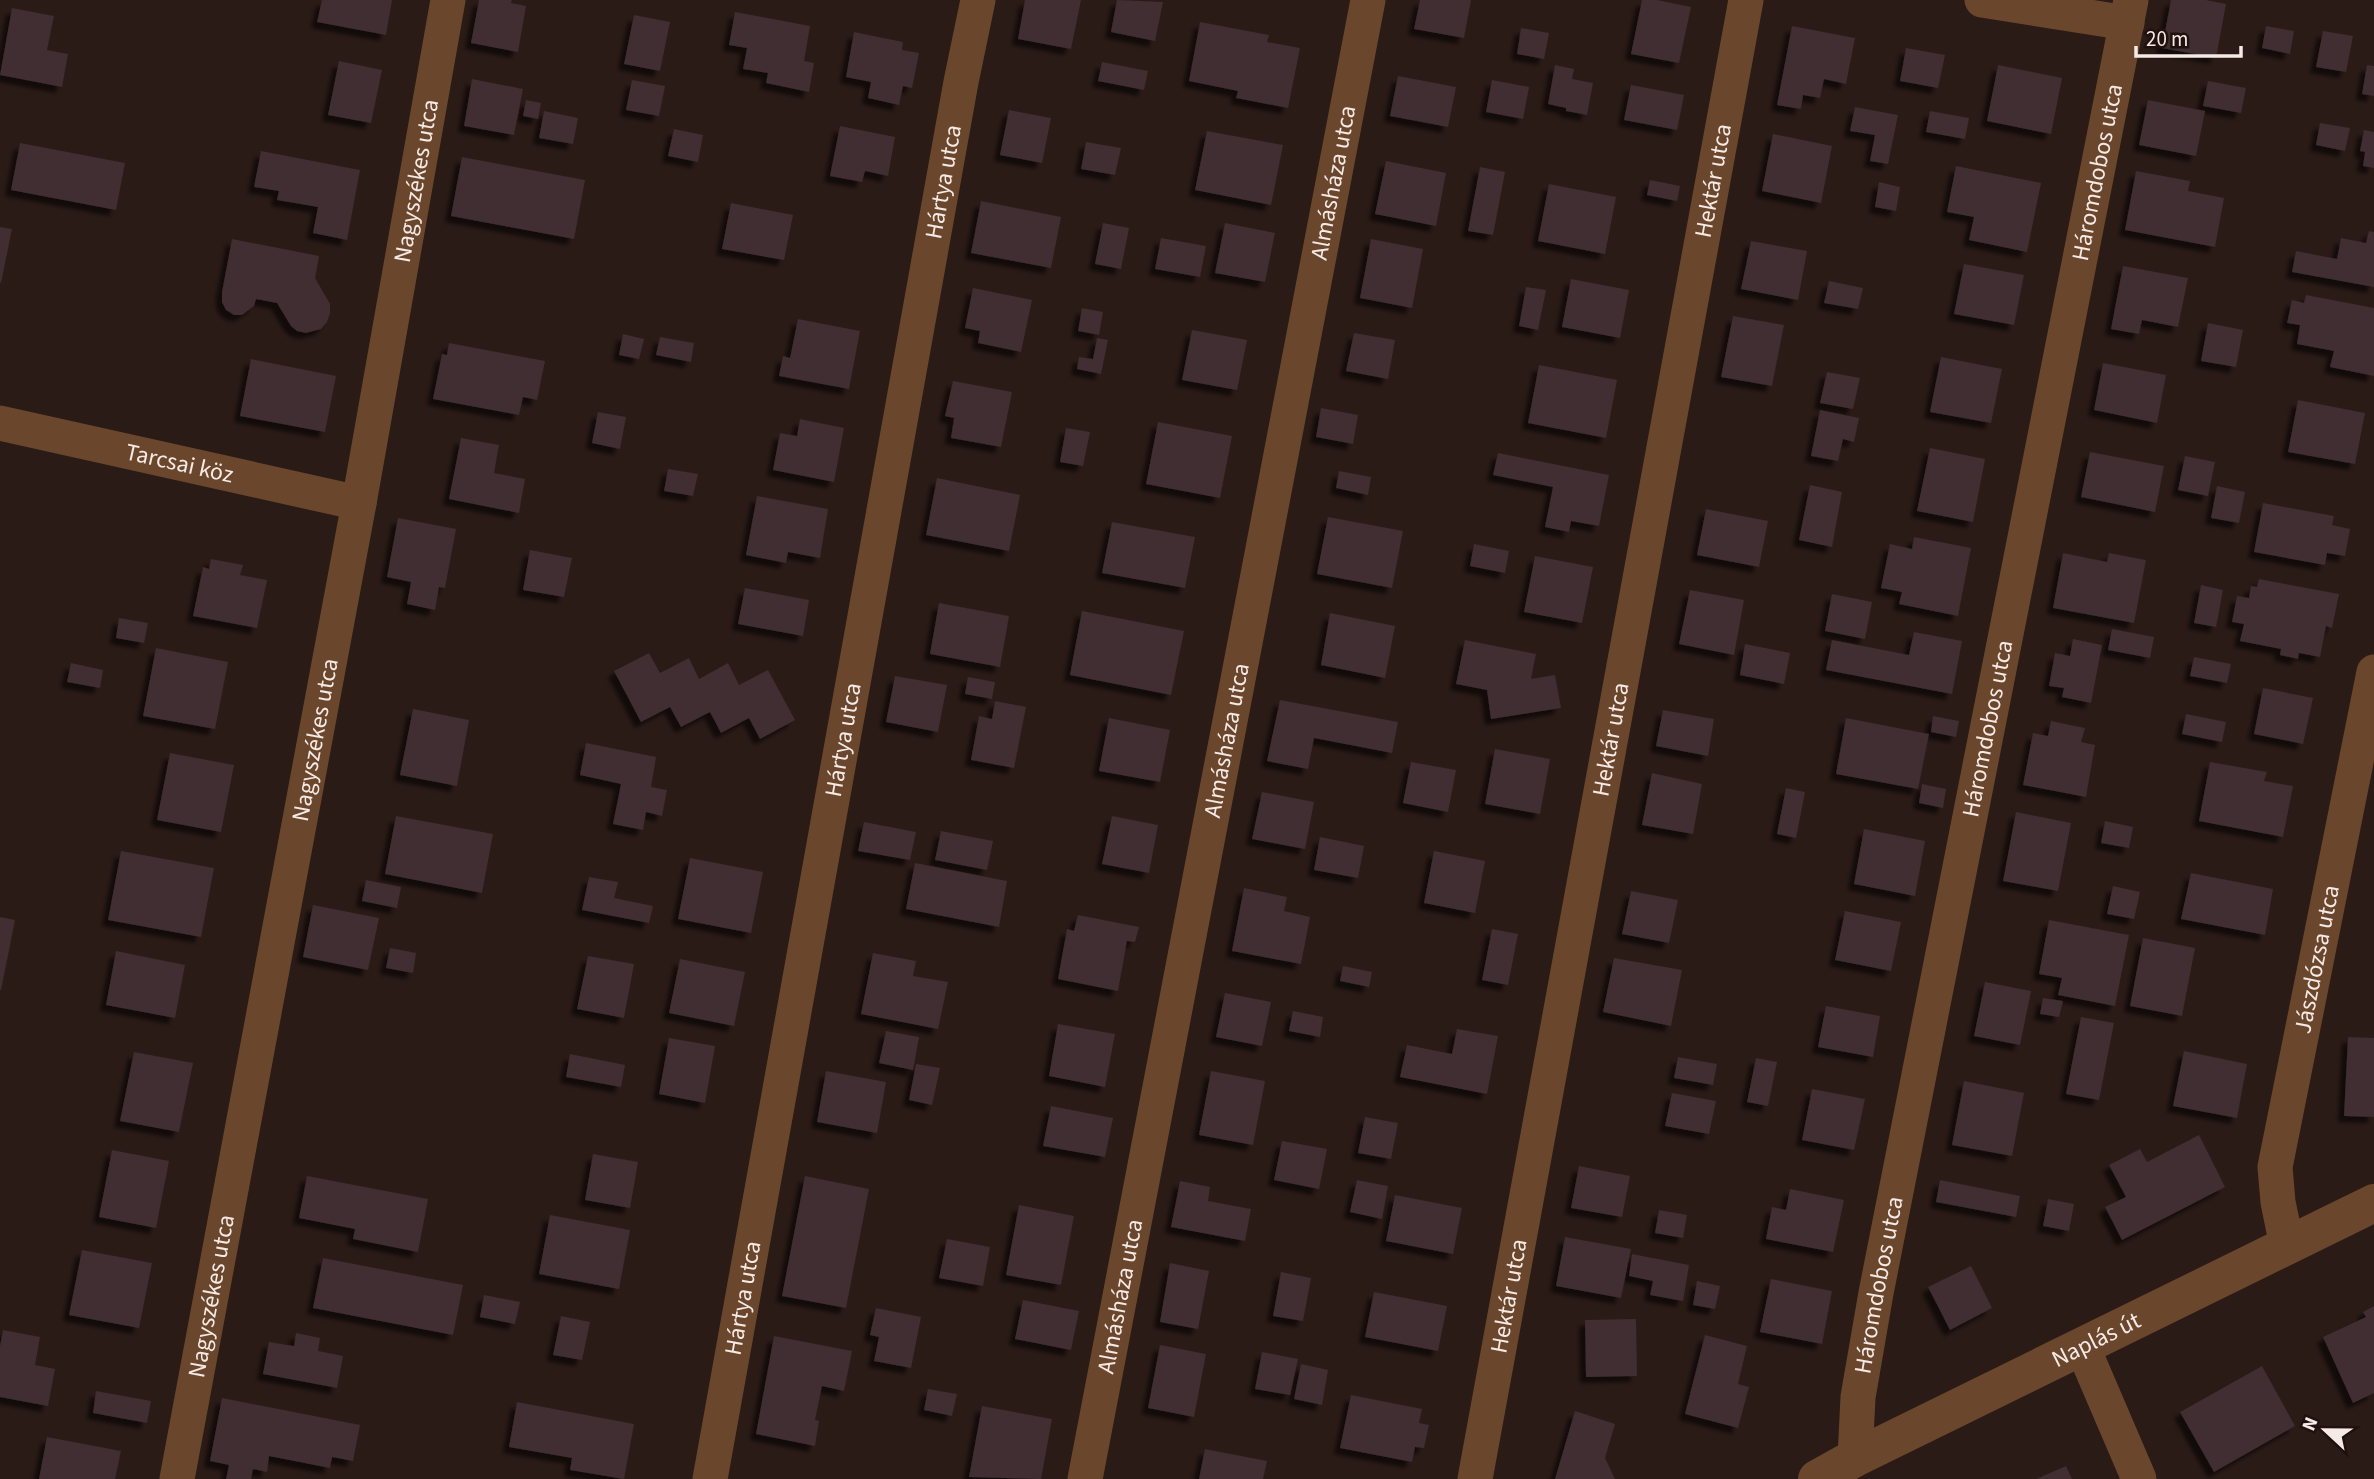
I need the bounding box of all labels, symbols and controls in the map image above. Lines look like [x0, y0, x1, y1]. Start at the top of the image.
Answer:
scale bar [2136, 14, 2241, 58]
text: 20 m [2146, 24, 2188, 54]
street label: Háromdobos utca [2062, 81, 2132, 264]
street label: Nagyszékes utca [384, 96, 448, 265]
street label: Almásháza utca [1301, 102, 1365, 263]
street label: Hektár utca [1685, 121, 1741, 241]
street label: Hártya utca [916, 122, 971, 242]
street label: Tarcsai köz [122, 434, 237, 492]
street label: Háromdobos utca [1953, 637, 2022, 820]
street label: Nagyszékes utca [283, 655, 347, 824]
street label: Almásháza utca [1194, 660, 1258, 821]
street label: Hektár utca [1583, 679, 1638, 799]
street label: Hártya utca [815, 680, 870, 800]
street label: Jászdózsa utca [2285, 882, 2349, 1036]
street label: Háromdobos utca [1845, 1193, 1912, 1376]
street label: Nagyszékes utca [179, 1212, 243, 1381]
street label: Almásháza utca [1088, 1216, 1152, 1377]
street label: Hektár utca [1481, 1236, 1536, 1356]
street label: Hártya utca [715, 1238, 770, 1358]
street label: Naplás út [2046, 1303, 2147, 1376]
north arrow [2290, 1395, 2360, 1465]
text: N [2296, 1413, 2326, 1435]

